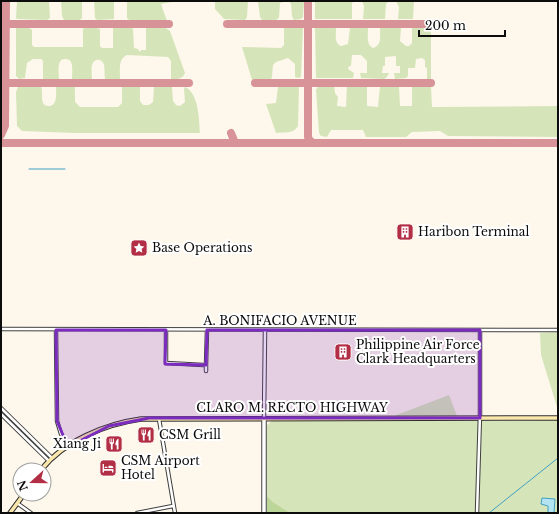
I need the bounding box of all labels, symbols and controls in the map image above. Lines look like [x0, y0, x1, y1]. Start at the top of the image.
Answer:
scale bar [419, 12, 505, 38]
text: 200 m [425, 18, 466, 33]
building icon: Haribon Terminal [395, 222, 415, 242]
place label: Haribon Terminal [418, 224, 529, 239]
place icon: Base Operations [129, 238, 149, 258]
place label: Base Operations [152, 240, 253, 255]
street label: A. BONIFACIO AVENUE [202, 313, 357, 328]
place label: Philippine Air Force Clark Headquarters [356, 337, 480, 366]
building icon: Philippine Air Force Clark Headquarters [333, 342, 353, 362]
street label: CLARO M. RECTO HIGHWAY [196, 400, 388, 415]
restaurant icon: CSM Grill [136, 425, 156, 445]
place label: CSM Grill [159, 427, 221, 442]
restaurant icon: Xiang Ji [104, 434, 124, 454]
place label: Xiang Ji [53, 436, 101, 451]
place label: CSM Airport Hotel [121, 453, 200, 482]
hotel icon: CSM Airport Hotel [98, 458, 118, 478]
north arrow [12, 462, 52, 502]
text: N [14, 478, 31, 493]

